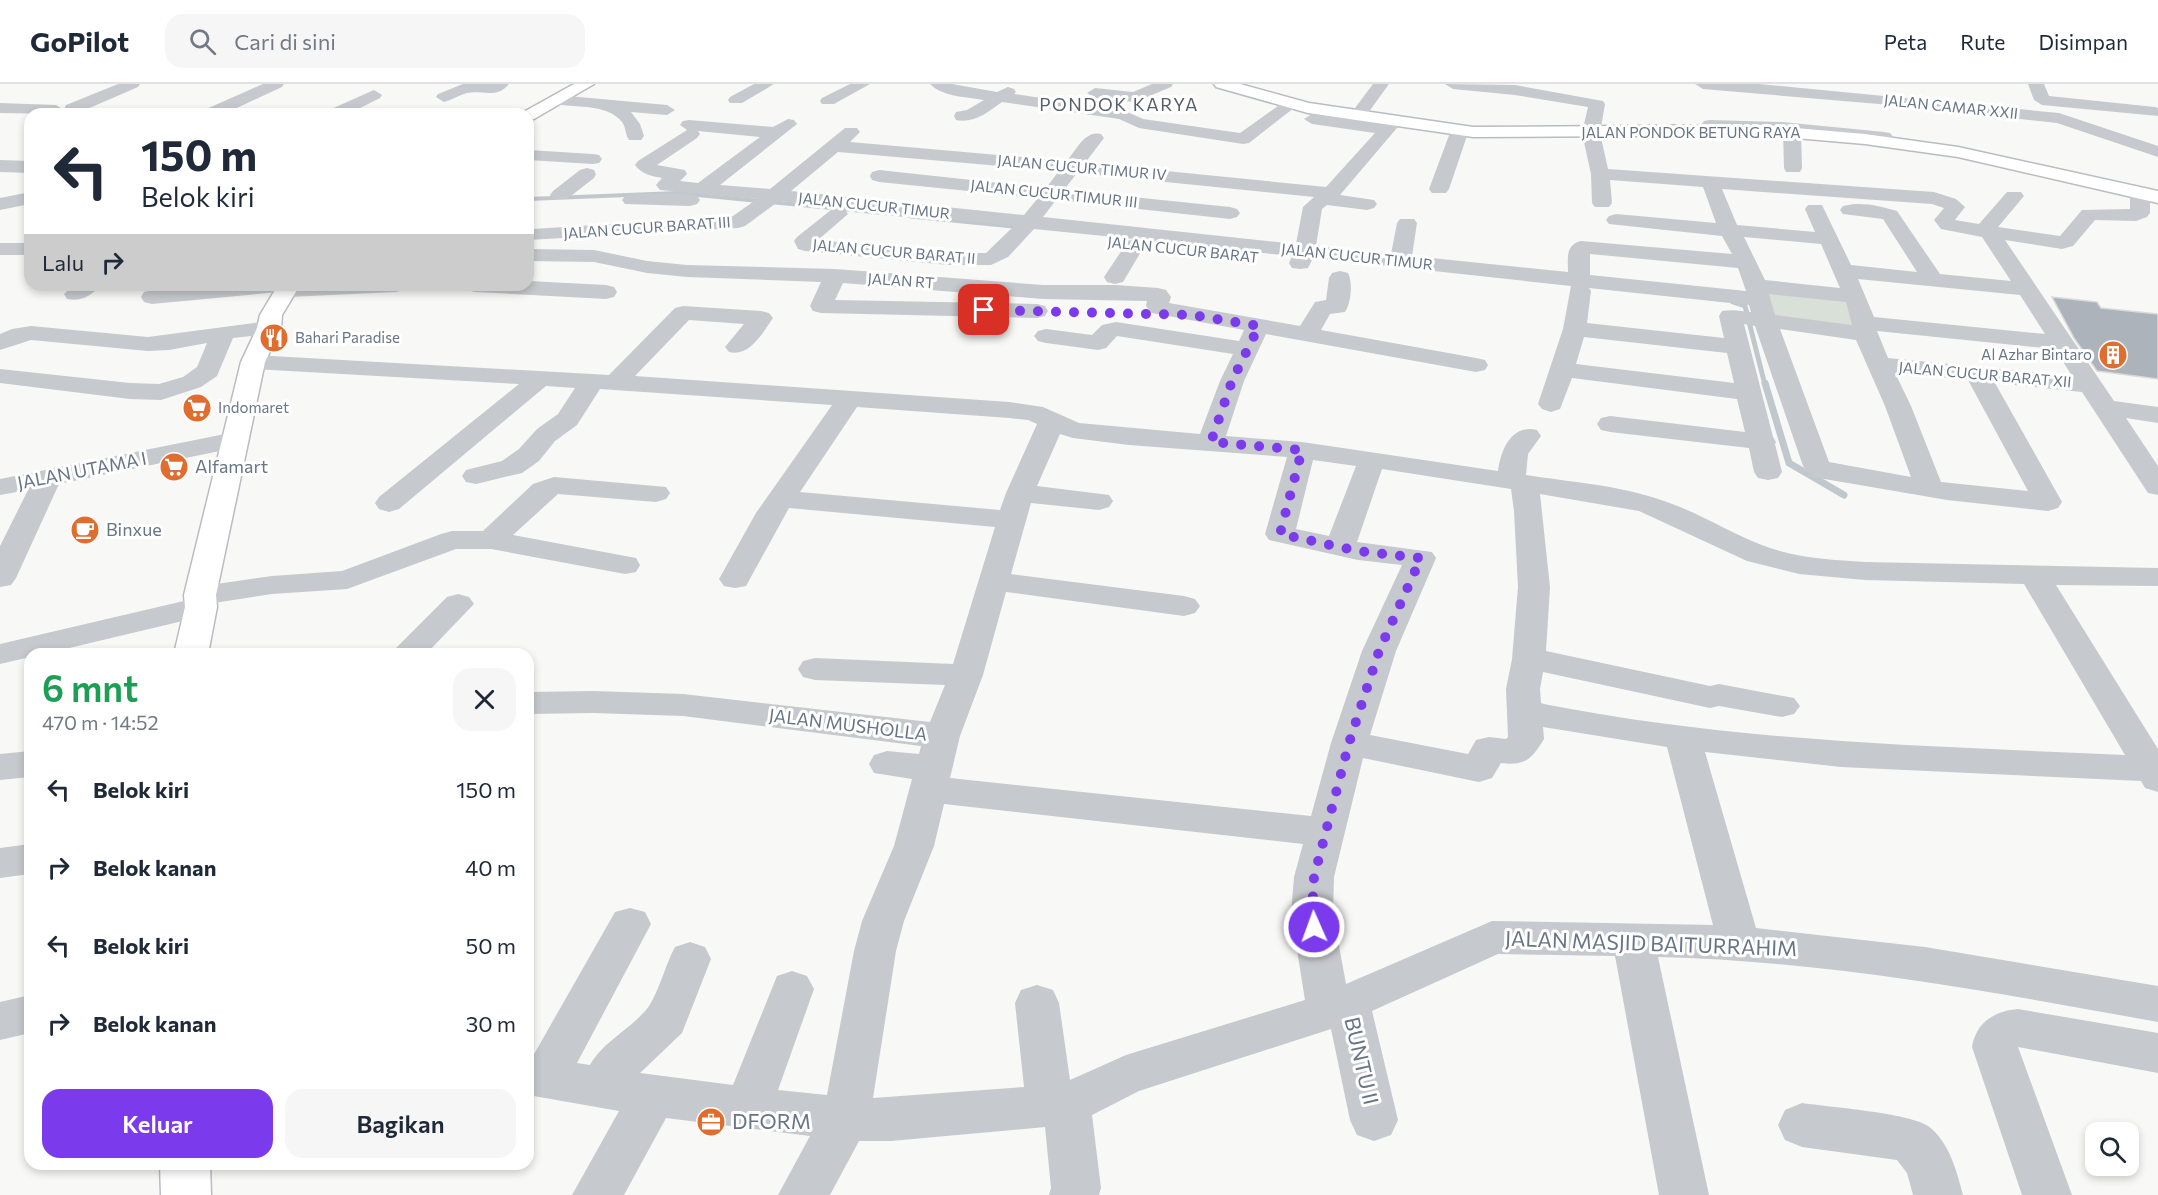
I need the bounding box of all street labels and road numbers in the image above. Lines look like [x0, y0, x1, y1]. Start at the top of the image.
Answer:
street label: JALAN CAMAR XXII [1883, 90, 2019, 122]
street label: JALAN PONDOK BETUNG RAYA [1581, 123, 1801, 141]
street label: JALAN CUCUR TIMUR IV [997, 151, 1167, 183]
street label: JALAN CUCUR TIMUR III [970, 175, 1138, 211]
street label: JALAN CUCUR TIMUR [797, 188, 951, 222]
street label: JALAN CUCUR BARAT III [563, 212, 731, 242]
street label: JALAN CUCUR BARAT [1107, 232, 1260, 266]
street label: JALAN CUCUR BARAT II [812, 235, 976, 267]
street label: JALAN CUCUR TIMUR [1280, 239, 1434, 273]
street label: JALAN RT [867, 269, 936, 291]
street label: JALAN CUCUR BARAT XII [1898, 357, 2072, 391]
street label: JALAN UTAMA I [15, 447, 148, 493]
street label: JALAN MUSHOLLA [768, 703, 929, 745]
street label: JALAN MASJID BAITURRAHIM [1505, 925, 1798, 960]
street label: BUNTU II [1340, 1014, 1385, 1107]

